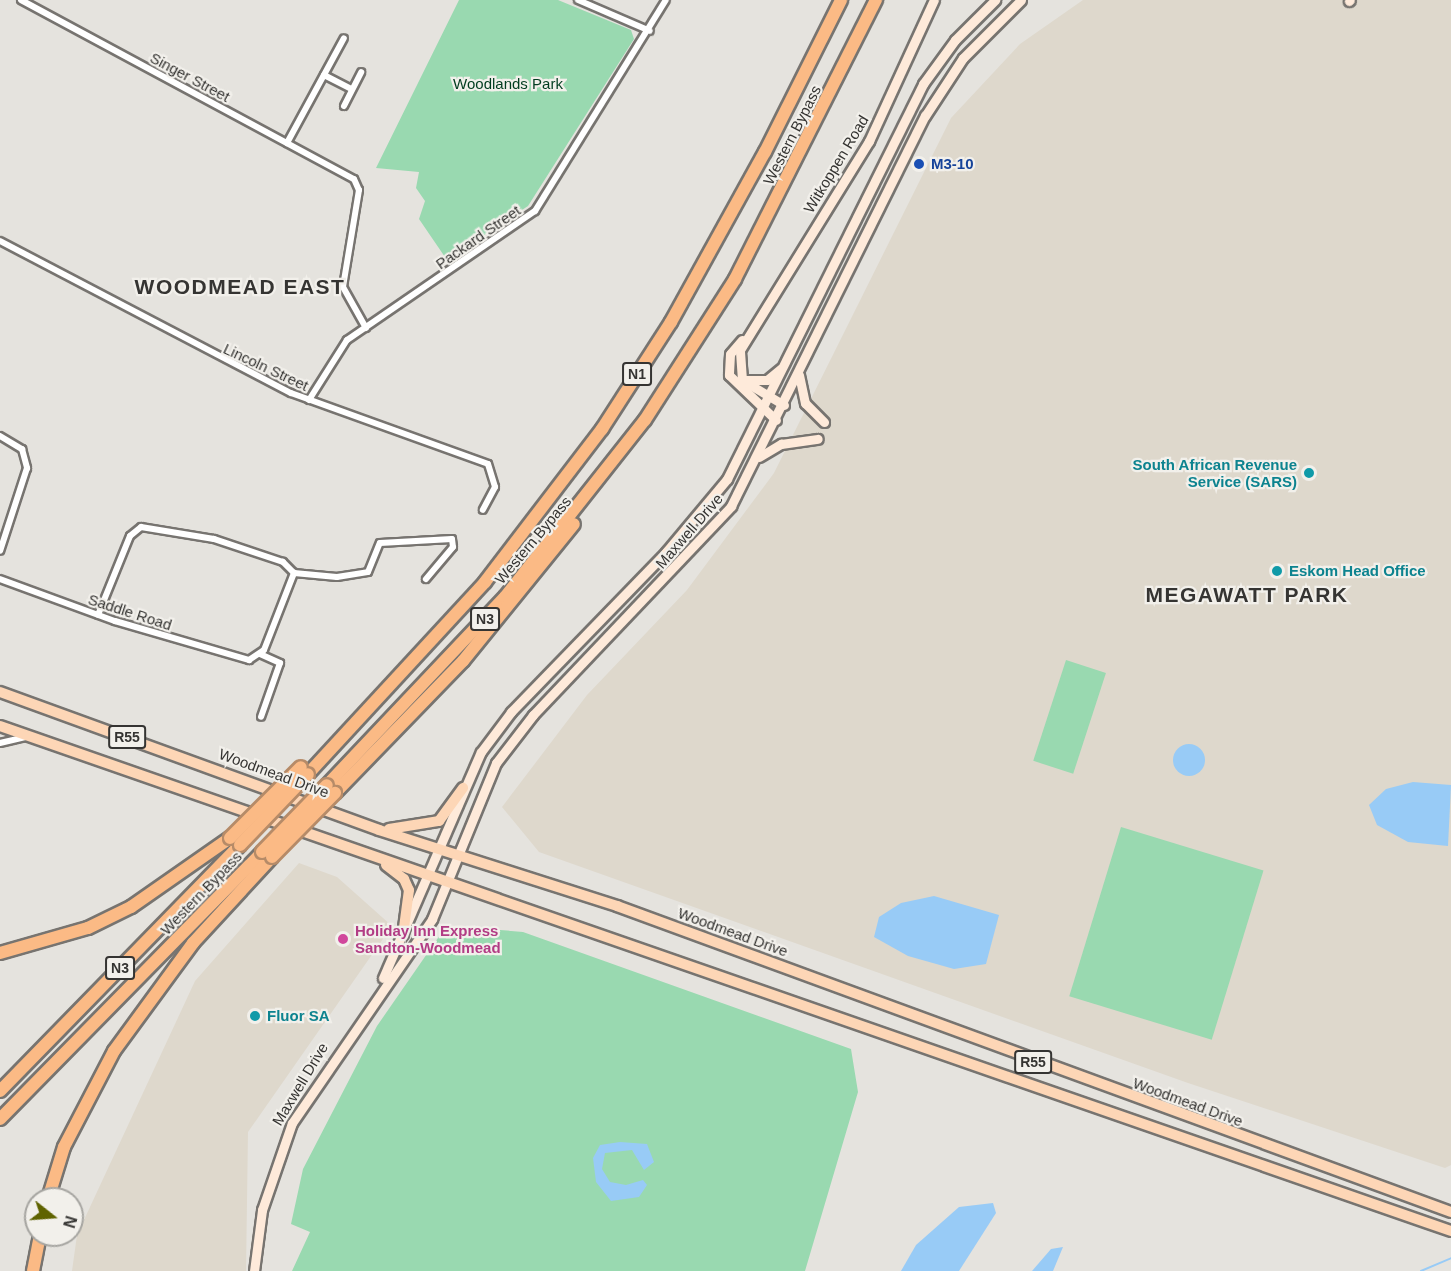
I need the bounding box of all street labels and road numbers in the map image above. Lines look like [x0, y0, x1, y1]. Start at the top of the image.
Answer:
street label: Singer Street [147, 49, 233, 105]
street label: Western Bypass [759, 82, 825, 188]
street label: Witkoppen Road [800, 112, 872, 216]
street label: Packard Street [432, 201, 524, 273]
street label: Lincoln Street [221, 339, 311, 395]
road number: N1 [622, 363, 652, 385]
street label: Maxwell Drive [652, 490, 726, 572]
street label: Western Bypass [491, 492, 575, 588]
street label: Saddle Road [86, 590, 174, 634]
road number: N3 [470, 608, 500, 630]
road number: R55 [108, 726, 146, 748]
street label: Woodmead Drive [217, 745, 331, 801]
street label: Western Bypass [157, 848, 245, 938]
street label: Woodmead Drive [676, 904, 790, 960]
road number: N3 [105, 957, 135, 979]
street label: Maxwell Drive [268, 1039, 332, 1129]
road number: R55 [1014, 1051, 1052, 1073]
street label: Woodmead Drive [1131, 1074, 1245, 1130]

